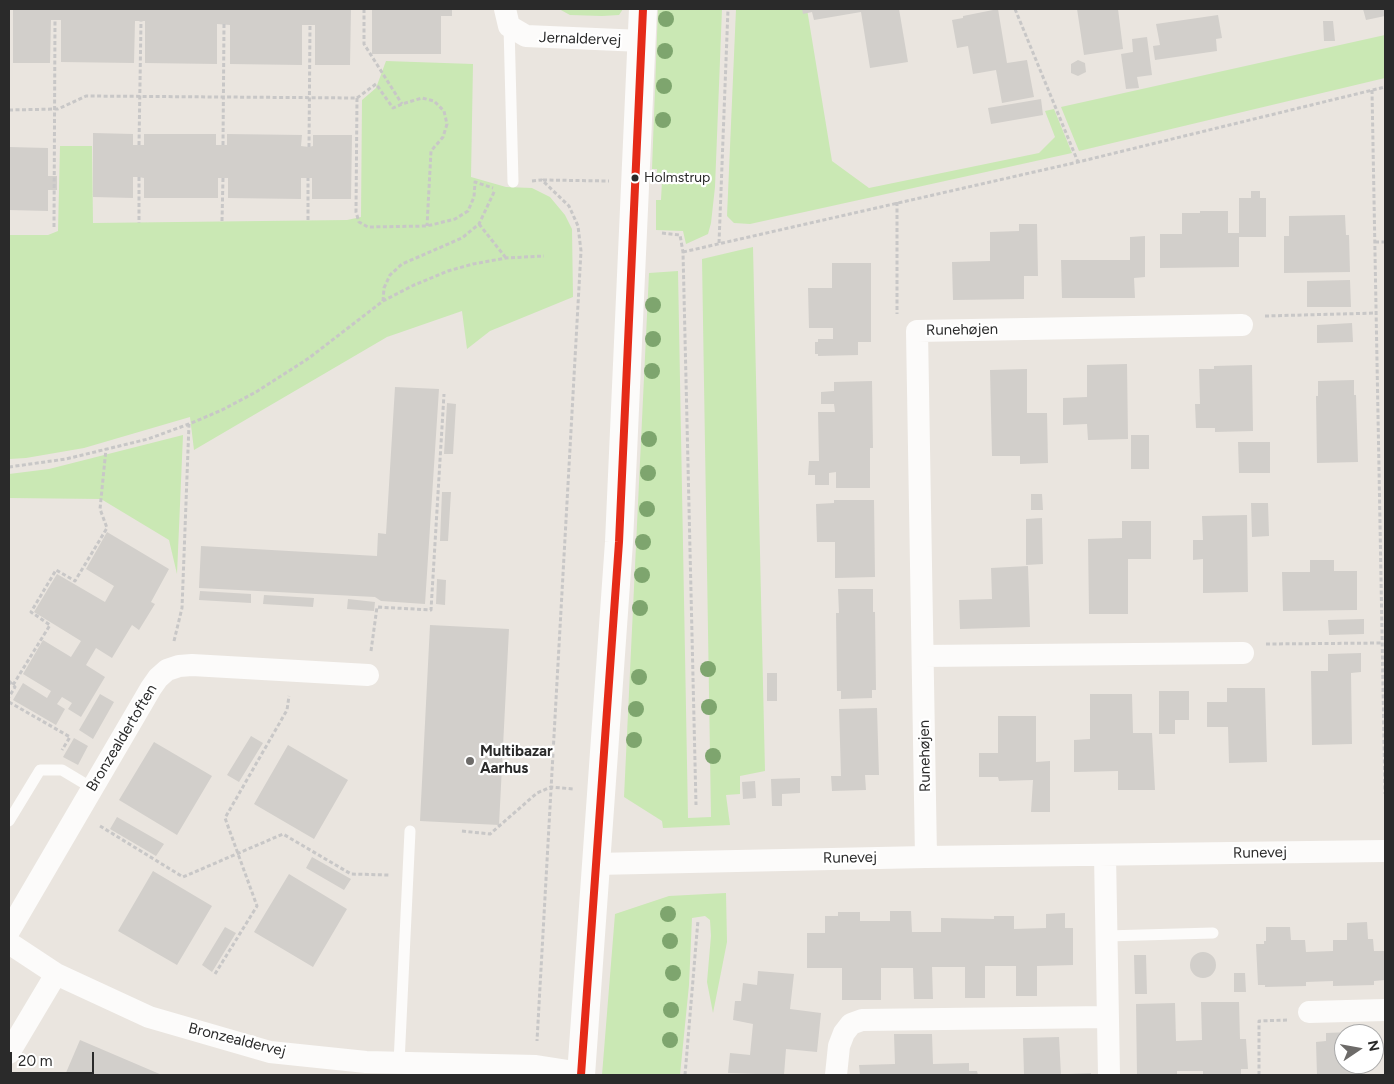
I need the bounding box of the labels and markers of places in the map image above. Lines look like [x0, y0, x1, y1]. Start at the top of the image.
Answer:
place label: Holmstrup [644, 170, 710, 186]
marker: Holmstrup [630, 173, 640, 183]
place label: Multibazar Aarhus [480, 743, 553, 778]
marker: Multibazar Aarhus [464, 755, 476, 767]

